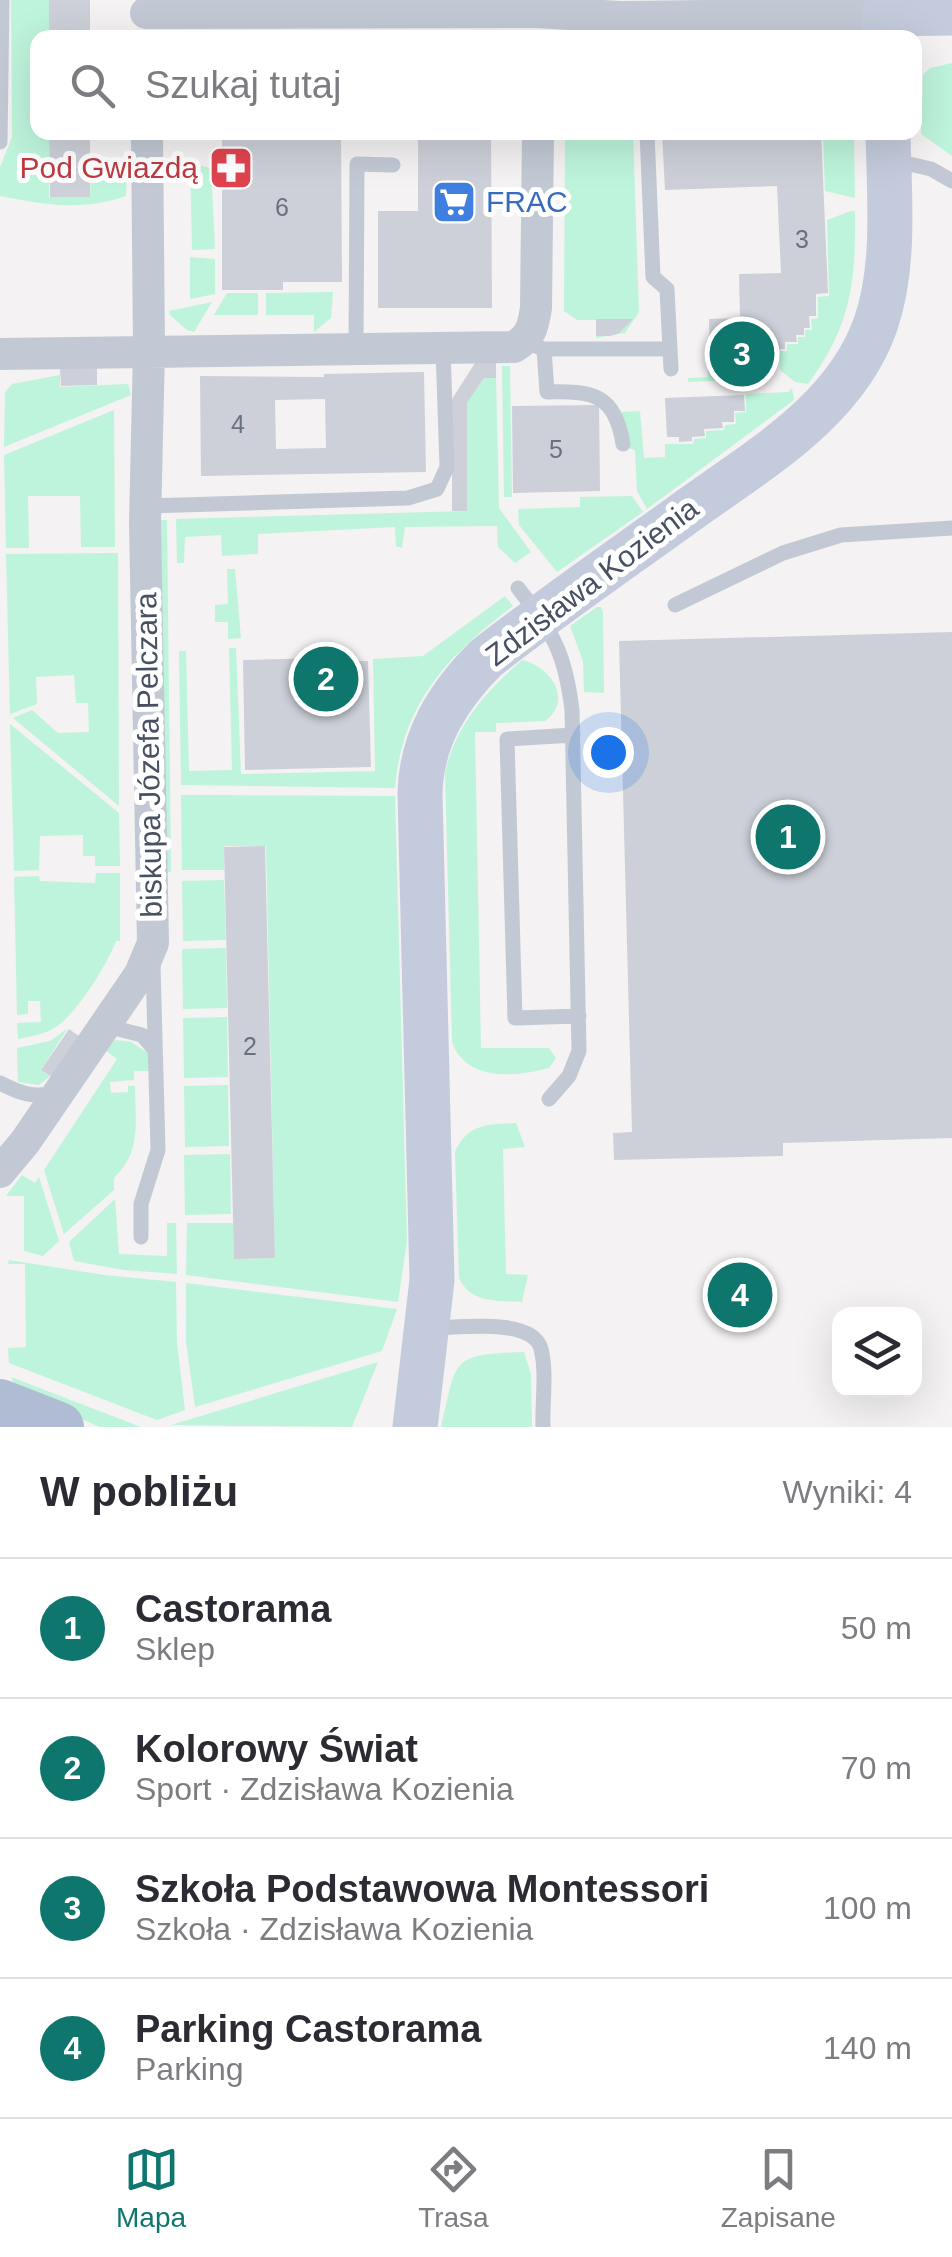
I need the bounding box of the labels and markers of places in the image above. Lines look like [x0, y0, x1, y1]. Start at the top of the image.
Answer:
pharmacy icon: Pod Gwiazdą [208, 145, 254, 191]
place label: Pod Gwiazdą [20, 151, 198, 184]
supermarket icon: FRAC [431, 179, 477, 225]
place label: FRAC [486, 185, 568, 218]
pin: 3 [710, 316, 774, 392]
pin: 2 [294, 642, 358, 716]
pin: 1 [756, 800, 820, 874]
pin: 4 [708, 1258, 772, 1332]

